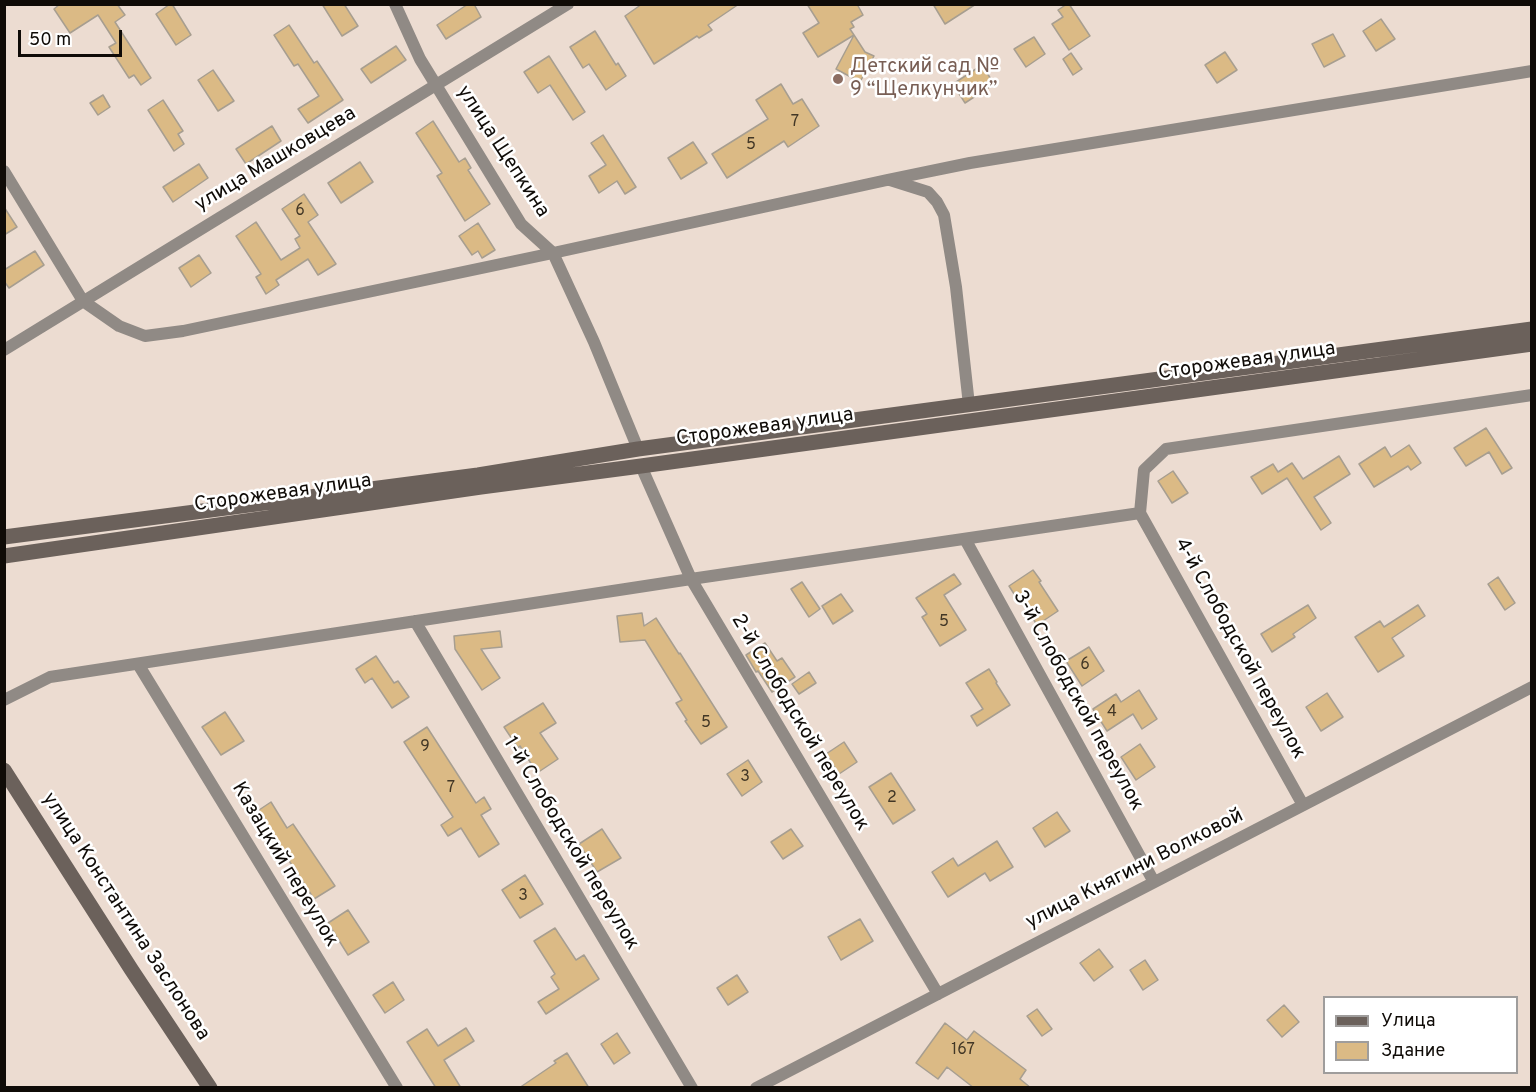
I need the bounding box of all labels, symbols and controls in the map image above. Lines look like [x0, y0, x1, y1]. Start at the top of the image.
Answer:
scale bar [21, 18, 124, 56]
text: 50 m [29, 29, 71, 52]
place label: Детский сад № 9 “Щелкунчик” [850, 56, 999, 103]
marker: Детский сад № 9 “Щелкунчик” [831, 72, 845, 86]
street label: улица Щепкина [450, 82, 554, 222]
street label: улица Машковцева [191, 102, 361, 218]
house number: 7 [791, 113, 799, 133]
house number: 5 [746, 136, 756, 156]
house number: 6 [295, 202, 305, 222]
street label: Сторожевая улица [1157, 338, 1337, 386]
street label: Сторожевая улица [675, 404, 855, 452]
street label: Сторожевая улица [193, 470, 373, 518]
street label: 4-й Слободской переулок [1168, 534, 1310, 764]
street label: 3-й Слободской переулок [1006, 587, 1148, 815]
street label: 2-й Слободской переулок [725, 610, 873, 836]
house number: 5 [939, 613, 949, 633]
house number: 6 [1080, 656, 1090, 676]
house number: 4 [1107, 703, 1117, 723]
house number: 5 [701, 714, 711, 734]
street label: 1-й Слободской переулок [497, 733, 643, 955]
house number: 9 [420, 738, 430, 758]
house number: 3 [740, 768, 750, 788]
street label: Казацкий переулок [225, 778, 343, 952]
house number: 7 [447, 779, 455, 799]
street label: улица Константина Заслонова [36, 789, 214, 1045]
house number: 2 [887, 789, 897, 809]
street label: улица Княгини Волковой [1022, 805, 1248, 935]
house number: 3 [518, 887, 528, 907]
legend [1323, 996, 1518, 1074]
text: Улица [1381, 1010, 1435, 1033]
text: Здание [1381, 1040, 1445, 1063]
house number: 167 [951, 1041, 975, 1061]

